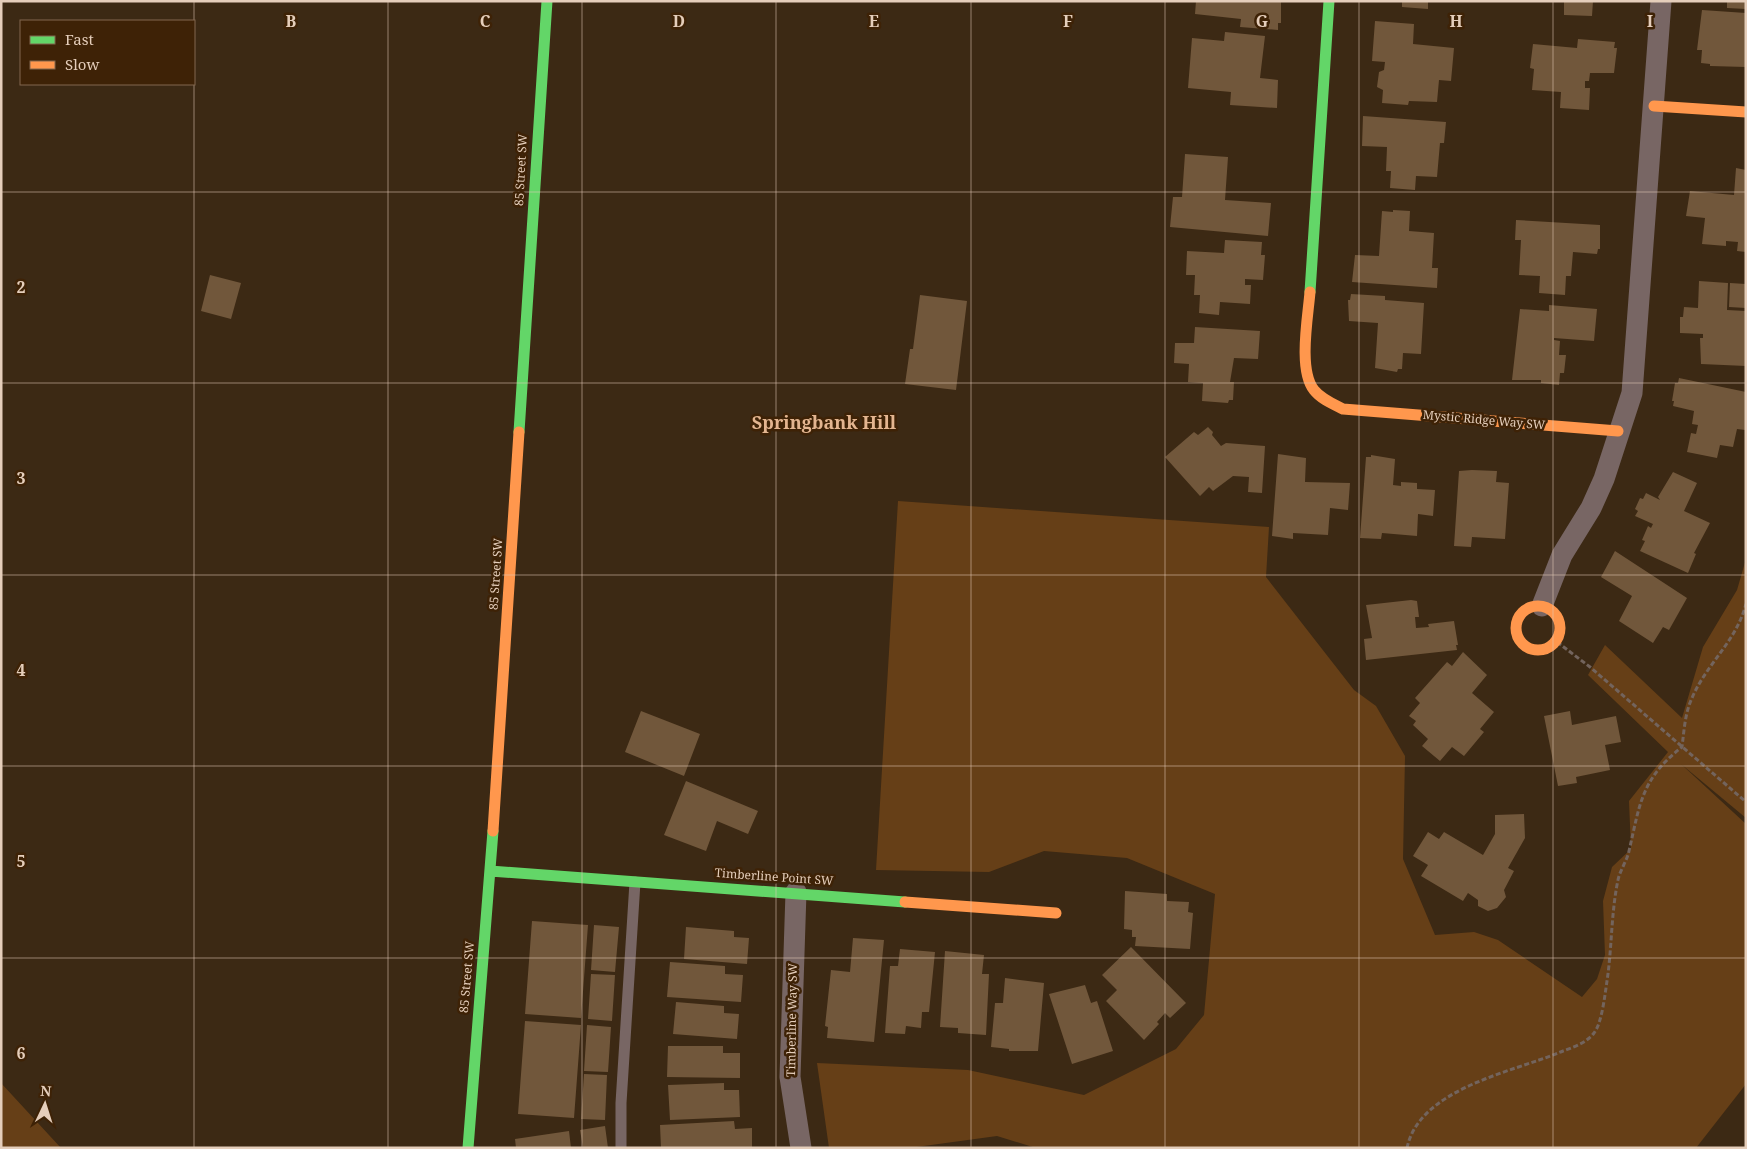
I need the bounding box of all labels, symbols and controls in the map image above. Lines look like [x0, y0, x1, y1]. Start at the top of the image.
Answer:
text: B [286, 10, 297, 32]
text: C [480, 10, 491, 32]
text: D [673, 10, 685, 32]
text: E [869, 10, 879, 32]
text: F [1063, 10, 1073, 32]
text: G [1256, 10, 1268, 32]
text: H [1449, 10, 1463, 32]
text: I [1647, 10, 1653, 32]
legend [20, 20, 195, 85]
text: Fast [65, 29, 94, 49]
text: Slow [65, 54, 99, 74]
street label: 85 Street SW [510, 133, 531, 206]
text: 2 [16, 276, 26, 298]
street label: Mystic Ridge Way SW [1422, 406, 1546, 433]
district label: Springbank Hill [752, 410, 897, 434]
text: 3 [16, 467, 26, 489]
street label: 85 Street SW [485, 537, 507, 610]
text: 4 [16, 659, 26, 681]
text: 5 [16, 850, 26, 872]
street label: Timberline Point SW [714, 864, 834, 889]
street label: 85 Street SW [455, 940, 478, 1014]
street label: Timberline Way SW [782, 963, 801, 1077]
text: 6 [16, 1042, 26, 1064]
north arrow [20, 1079, 70, 1129]
text: N [40, 1081, 52, 1100]

